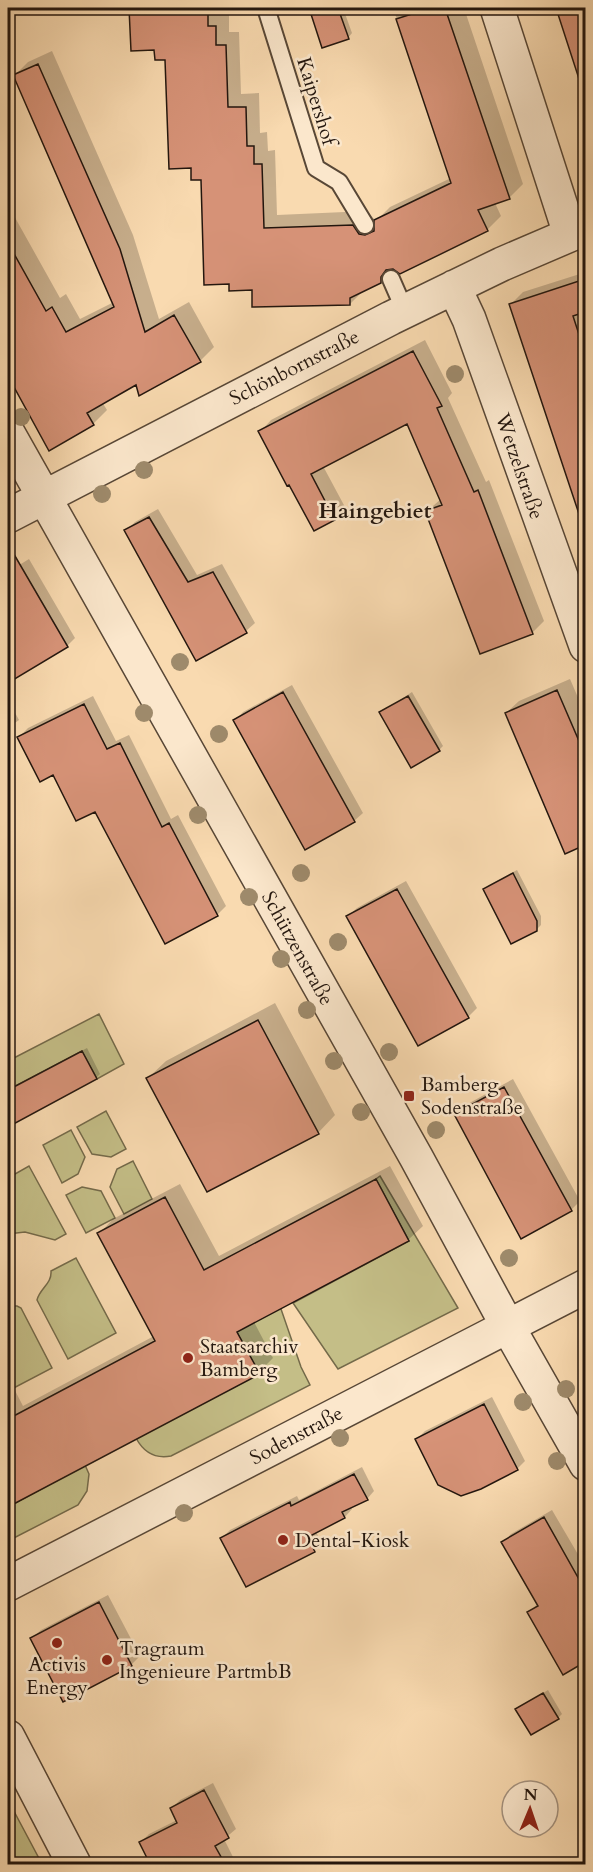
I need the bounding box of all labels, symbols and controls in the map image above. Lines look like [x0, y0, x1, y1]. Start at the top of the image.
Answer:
street label: Kaipershof [290, 54, 344, 151]
street label: Schönbornstraße [225, 323, 364, 412]
street label: Wetzelstraße [488, 409, 550, 523]
district label: Haingebiet [319, 496, 432, 526]
street label: Schützenstraße [255, 886, 340, 1010]
place label: Bamberg Sodenstraße [421, 1071, 523, 1121]
marker: Bamberg Sodenstraße [402, 1089, 416, 1103]
place label: Staatsarchiv Bamberg [200, 1333, 299, 1383]
marker: Staatsarchiv Bamberg [181, 1351, 195, 1365]
street label: Sodenstraße [245, 1400, 348, 1471]
place label: Dental-Kiosk [295, 1527, 410, 1554]
marker: Dental-Kiosk [276, 1533, 290, 1547]
place label: Tragraum Ingenieure PartmbB [119, 1635, 292, 1685]
marker: Activis Energy [50, 1636, 64, 1650]
place label: Activis Energy [26, 1651, 88, 1701]
marker: Tragraum Ingenieure PartmbB [100, 1653, 114, 1667]
north arrow [500, 1779, 560, 1839]
text: N [523, 1784, 538, 1806]

